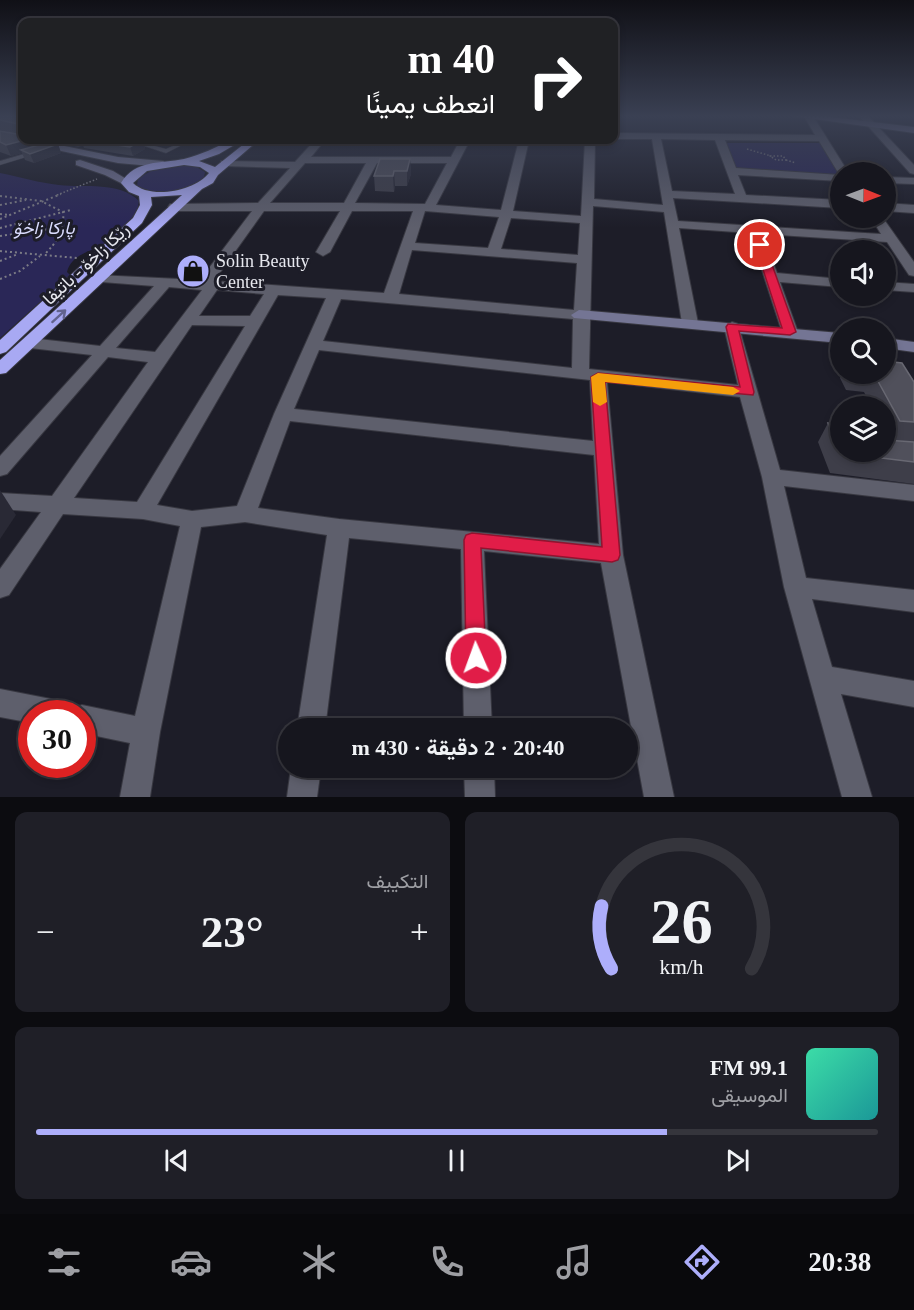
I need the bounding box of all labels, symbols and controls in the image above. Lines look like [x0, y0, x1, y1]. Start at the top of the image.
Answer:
text: 40 m [408, 36, 495, 82]
icon: right [516, 42, 594, 120]
text: انعطف يمينًا [366, 89, 495, 119]
north arrow [830, 162, 896, 228]
map controls [830, 162, 896, 462]
park label: پارکا زاخۆ [13, 218, 75, 240]
street label: رێکا زاخۆ - باتیفا [39, 219, 134, 310]
pin [734, 219, 785, 270]
icon: arrive [743, 228, 776, 261]
button: sound [830, 240, 896, 306]
place label: Solin Beauty Center [216, 251, 310, 292]
shop icon: Solin Beauty Center [175, 253, 211, 289]
one-way arrow [51, 309, 66, 323]
button: search [830, 318, 896, 384]
button: layers [830, 396, 896, 462]
position arrow [444, 626, 508, 690]
speed limit sign: 30 [18, 700, 96, 778]
text: 20:40 · 2 دقيقة · 430 m [351, 735, 565, 760]
text: التكييف [366, 870, 429, 892]
text: 26 [651, 887, 713, 956]
text: 23° [201, 907, 264, 957]
text: − [36, 914, 55, 950]
text: + [410, 914, 429, 950]
text: km/h [660, 955, 704, 979]
text: 99.1 FM [710, 1055, 788, 1080]
text: الموسيقى [711, 1084, 788, 1106]
icon: previous [160, 1144, 193, 1177]
icon: pause [440, 1144, 473, 1177]
icon: next [721, 1144, 754, 1177]
icon: filters [43, 1241, 85, 1283]
icon: car [170, 1241, 212, 1283]
icon: climate [298, 1241, 340, 1283]
icon: phone [426, 1241, 468, 1283]
icon: music [553, 1241, 595, 1283]
icon: directions [681, 1241, 723, 1283]
text: 20:38 [808, 1247, 871, 1277]

